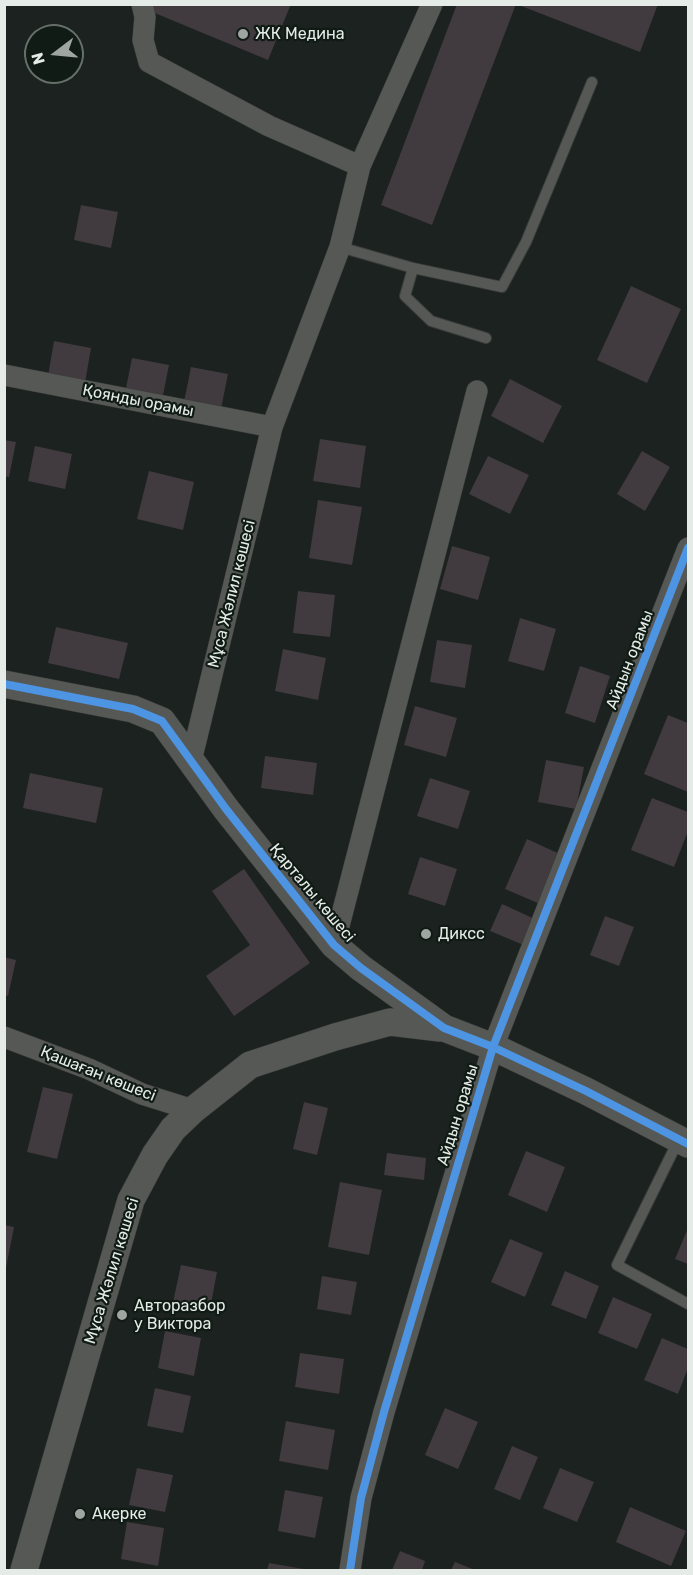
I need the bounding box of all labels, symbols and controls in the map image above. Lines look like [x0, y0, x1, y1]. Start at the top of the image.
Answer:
north arrow [24, 24, 84, 84]
place label: ЖК Медина [255, 24, 345, 44]
marker: ЖК Медина [236, 27, 250, 41]
text: N [27, 50, 49, 67]
street label: Қоянды орамы [81, 381, 195, 421]
street label: Мұса Жәлил көшесі [204, 518, 260, 670]
street label: Айдын орамы [602, 608, 658, 712]
street label: Қарталы көшесі [265, 840, 359, 946]
place label: Диксс [438, 924, 485, 944]
marker: Диксс [419, 927, 433, 941]
street label: Қашаған көшесі [38, 1042, 158, 1106]
street label: Айдын орамы [433, 1062, 483, 1168]
street label: Мұса Жәлил көшесі [81, 1196, 143, 1346]
place label: Авторазбор у Виктора [134, 1296, 226, 1334]
marker: Авторазбор у Виктора [115, 1308, 129, 1322]
place label: Акерке [92, 1504, 147, 1524]
marker: Акерке [73, 1507, 87, 1521]

